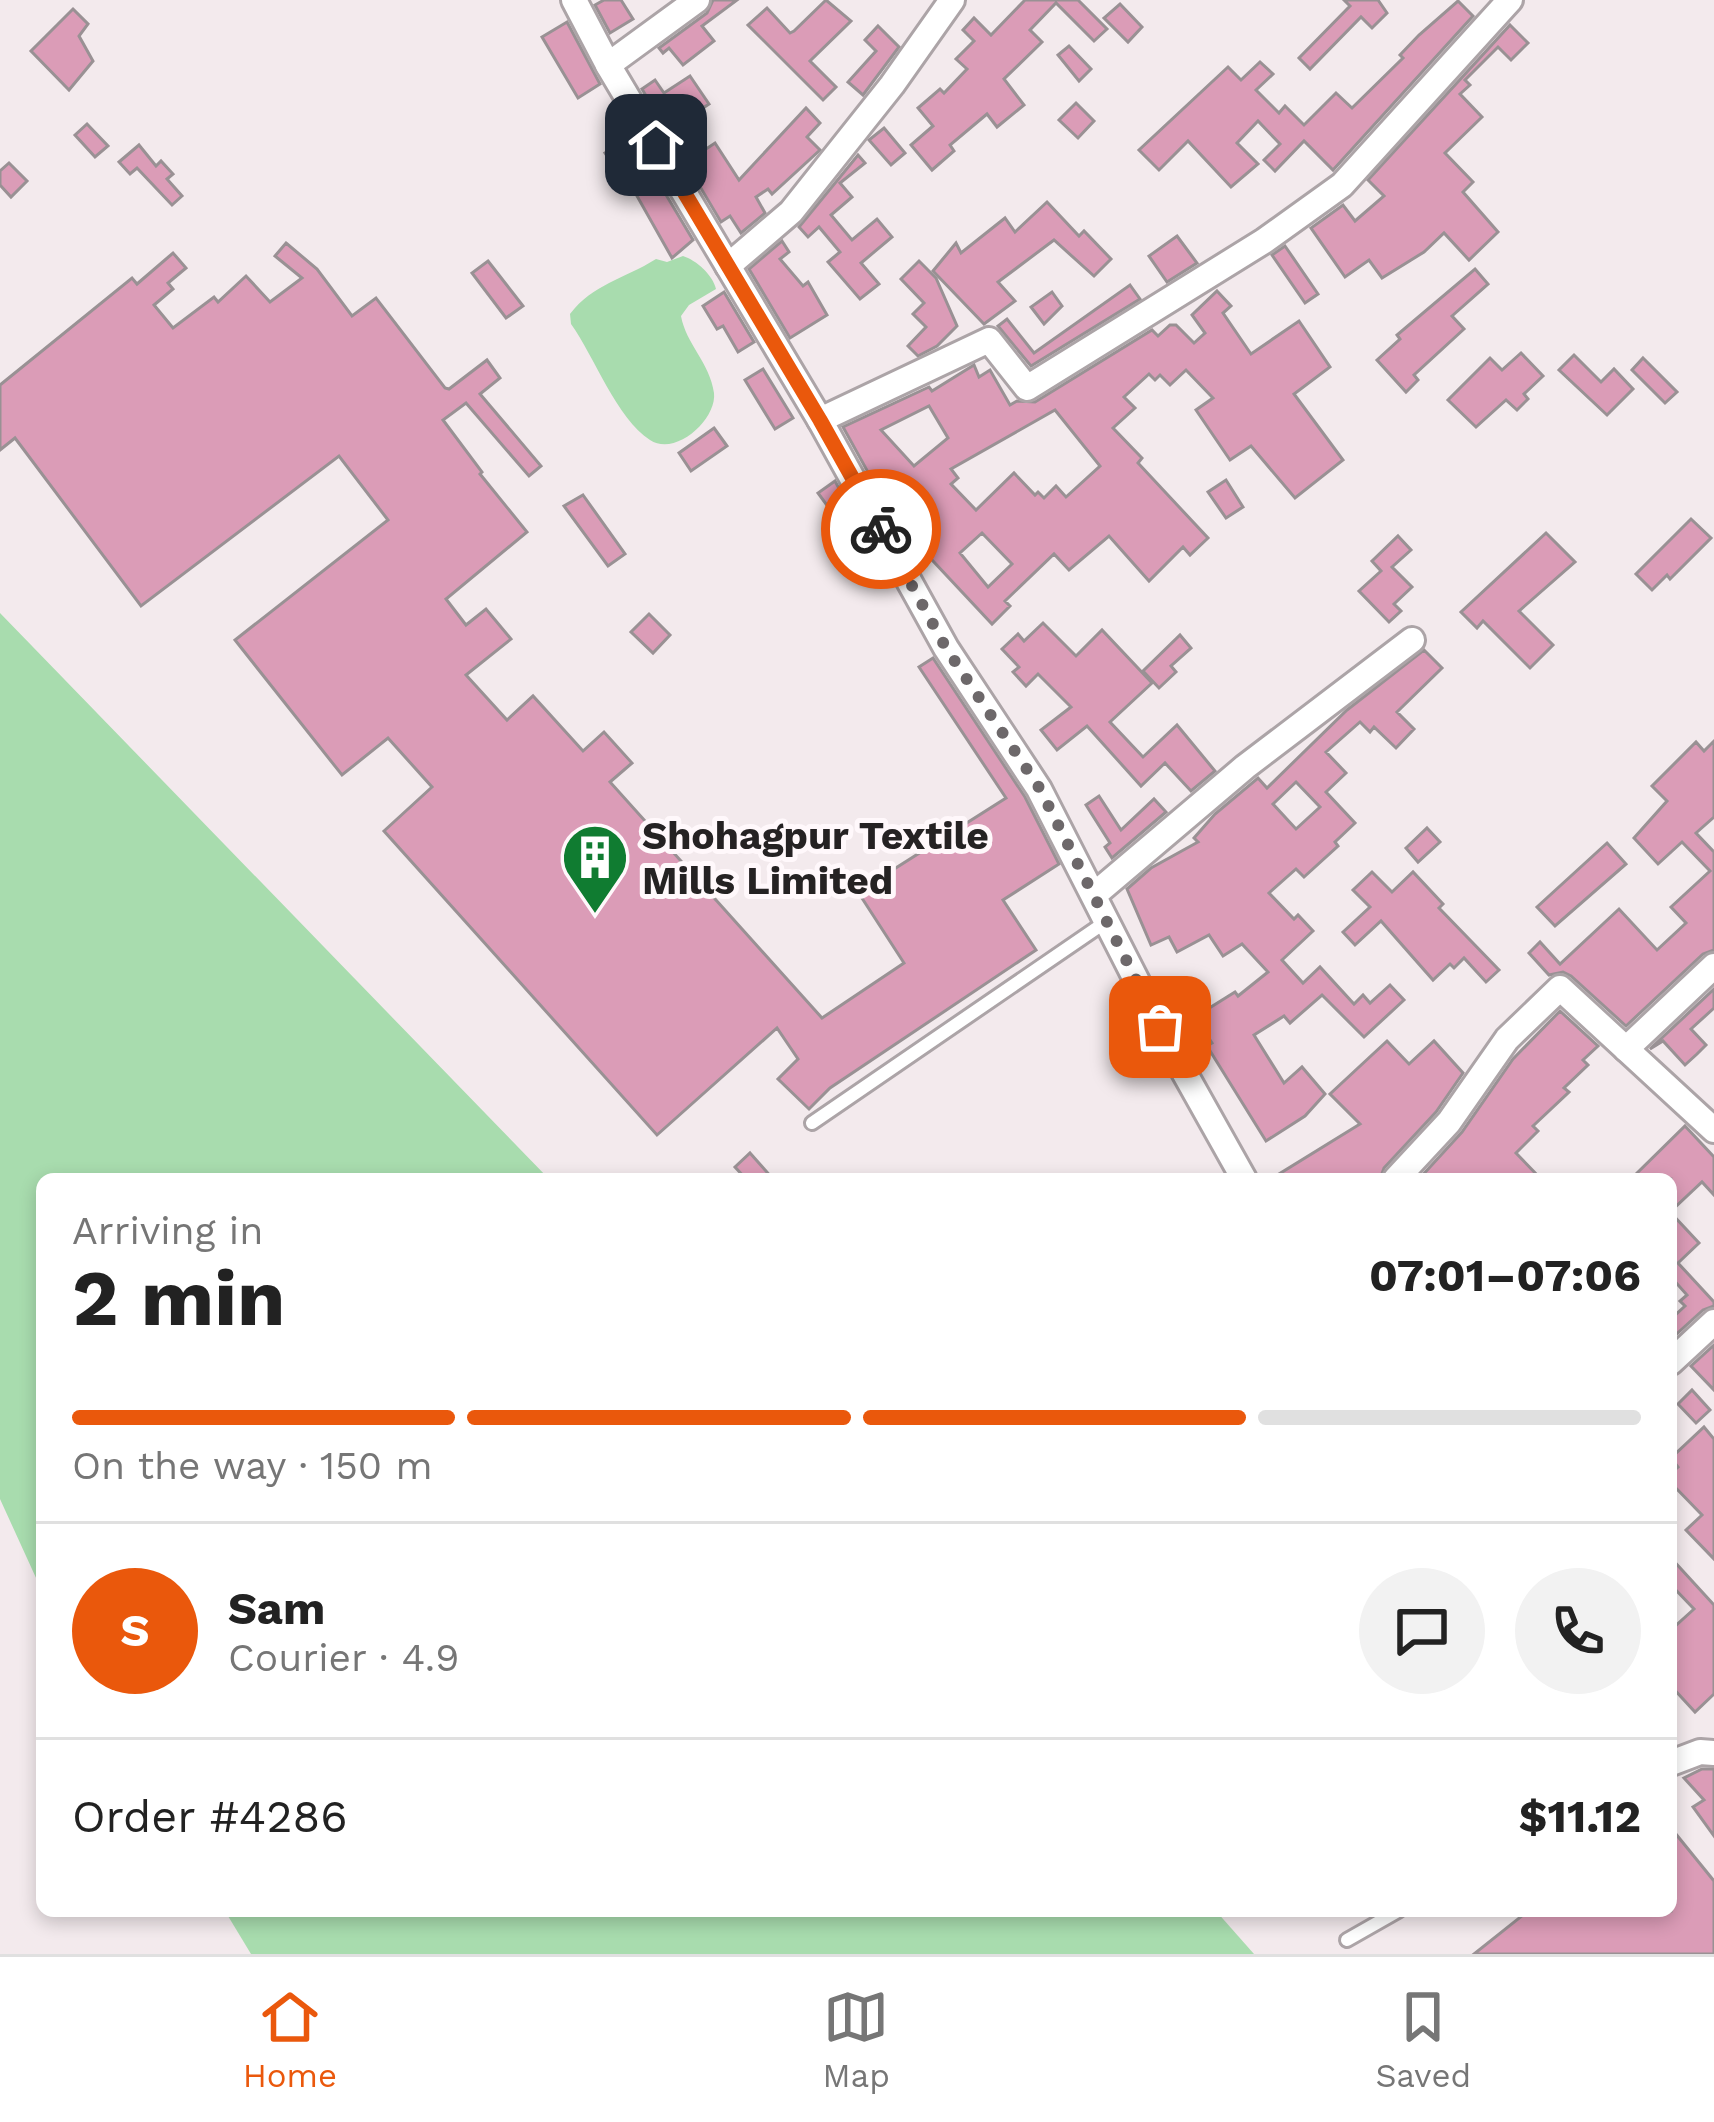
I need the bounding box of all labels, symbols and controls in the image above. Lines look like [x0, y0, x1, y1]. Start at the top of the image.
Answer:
pin [605, 94, 707, 196]
icon: home [623, 112, 689, 178]
courier [821, 469, 941, 589]
icon: bike [848, 496, 914, 562]
place label: Shohagpur Textile Mills Limited [642, 813, 989, 903]
building icon: Shohagpur Textile Mills Limited [560, 822, 630, 916]
pin [1109, 976, 1211, 1078]
icon: bag [1127, 994, 1193, 1060]
text: Arriving in [72, 1208, 263, 1253]
text: 07:01–07:06 [1369, 1249, 1641, 1302]
text: 2 min [72, 1252, 285, 1344]
text: On the way · 150 m [72, 1443, 433, 1488]
button: chat [1359, 1568, 1485, 1694]
button: phone [1515, 1568, 1641, 1694]
text: Sam [228, 1582, 325, 1635]
text: S [120, 1604, 150, 1657]
text: Courier · 4.9 [228, 1635, 459, 1680]
text: Order #4286 [72, 1790, 348, 1843]
text: $11.12 [1519, 1790, 1641, 1843]
tab: Home [243, 1984, 337, 2095]
tab: Map [823, 1984, 890, 2095]
tab: Saved [1375, 1984, 1471, 2095]

